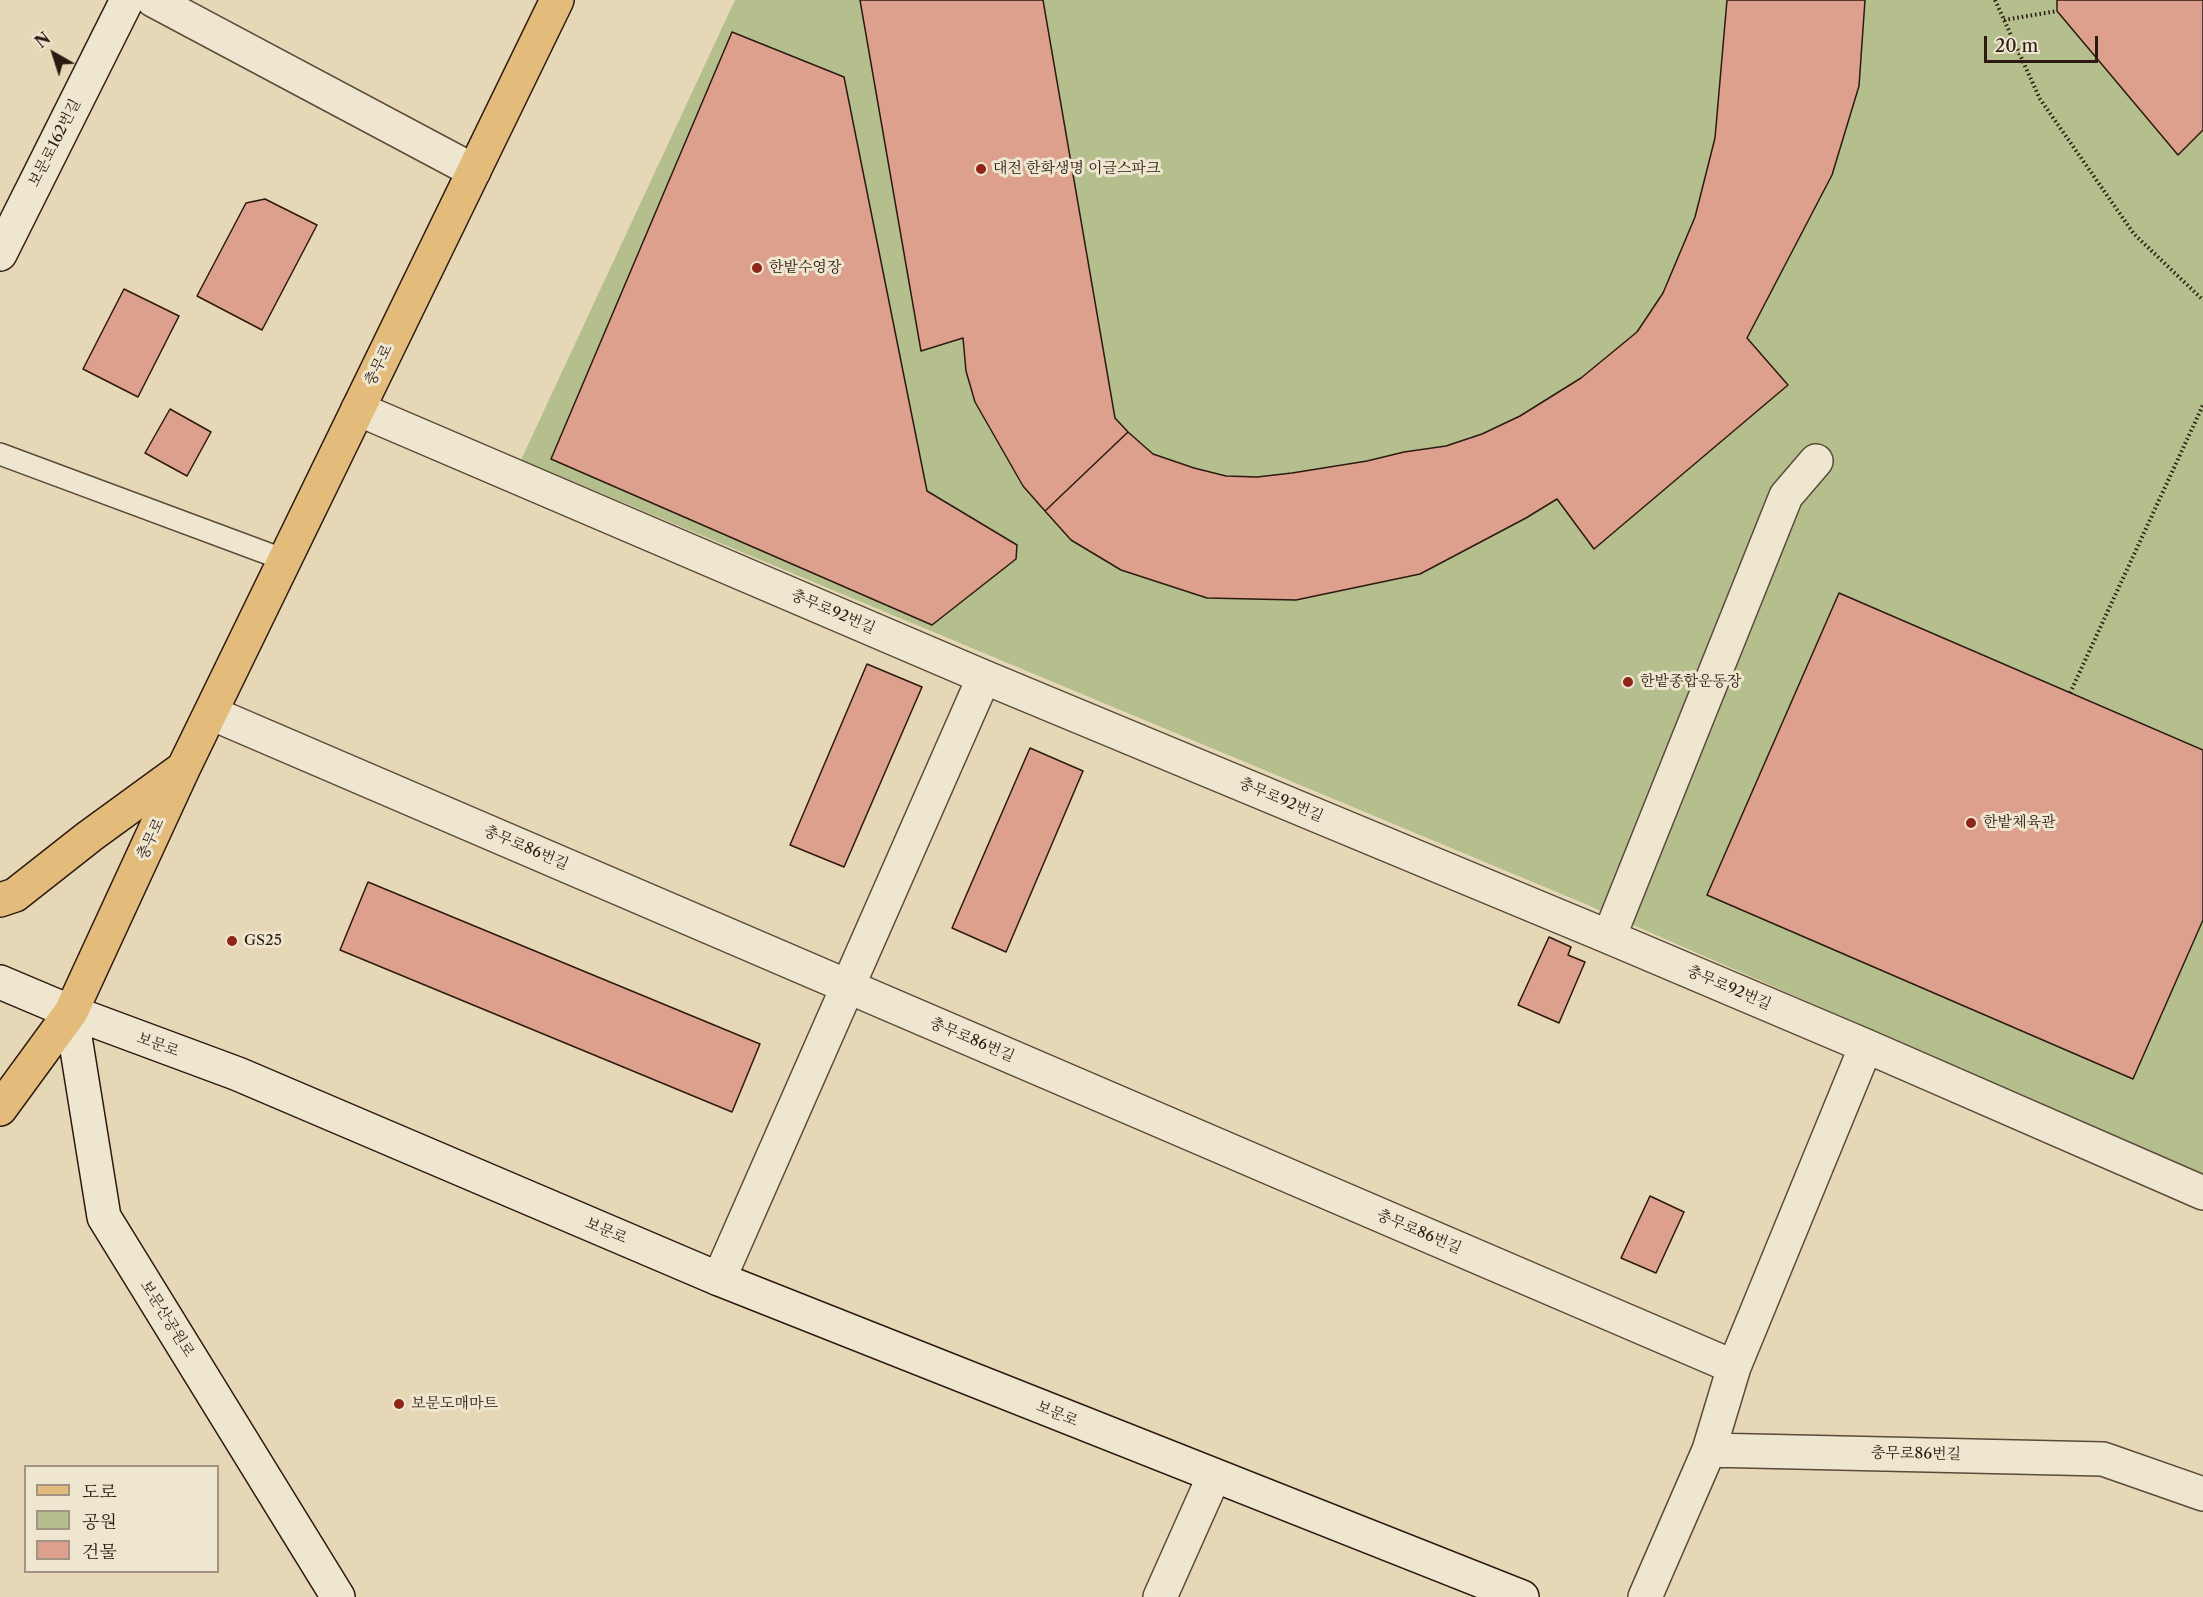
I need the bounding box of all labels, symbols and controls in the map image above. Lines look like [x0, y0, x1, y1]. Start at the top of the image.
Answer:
north arrow [24, 24, 84, 84]
scale bar [1987, 24, 2101, 62]
text: N [31, 28, 54, 52]
text: 20 m [1995, 35, 2038, 57]
street label: 보문로162번길 [25, 96, 85, 190]
place label: 대전 한화생명 이글스파크 [993, 160, 1160, 178]
marker: 대전 한화생명 이글스파크 [974, 162, 988, 176]
place label: 한밭수영장 [769, 259, 841, 277]
marker: 한밭수영장 [750, 261, 764, 275]
street label: 충무로 [361, 342, 397, 388]
street label: 충무로92번길 [788, 586, 878, 638]
place label: 한밭종합운동장 [1640, 673, 1741, 691]
marker: 한밭종합운동장 [1621, 675, 1635, 689]
street label: 충무로92번길 [1236, 774, 1326, 826]
place label: 한밭체육관 [1983, 814, 2055, 832]
street label: 충무로 [134, 815, 168, 863]
marker: 한밭체육관 [1964, 816, 1978, 830]
street label: 충무로86번길 [481, 822, 571, 874]
place label: GS25 [244, 932, 282, 950]
marker: GS25 [225, 934, 239, 948]
street label: 충무로92번길 [1684, 962, 1774, 1014]
street label: 충무로86번길 [927, 1014, 1017, 1066]
street label: 보문로 [134, 1029, 182, 1061]
street label: 충무로86번길 [1374, 1206, 1464, 1258]
street label: 보문로 [582, 1214, 630, 1248]
street label: 보문산공원로 [136, 1277, 198, 1361]
place label: 보문도매마트 [411, 1395, 498, 1413]
marker: 보문도매마트 [392, 1397, 406, 1411]
street label: 보문로 [1033, 1398, 1081, 1430]
street label: 충무로86번길 [1871, 1444, 1961, 1464]
legend [24, 1465, 219, 1573]
text: 도로 [82, 1481, 117, 1503]
text: 공원 [82, 1511, 117, 1533]
text: 건물 [82, 1541, 117, 1563]

